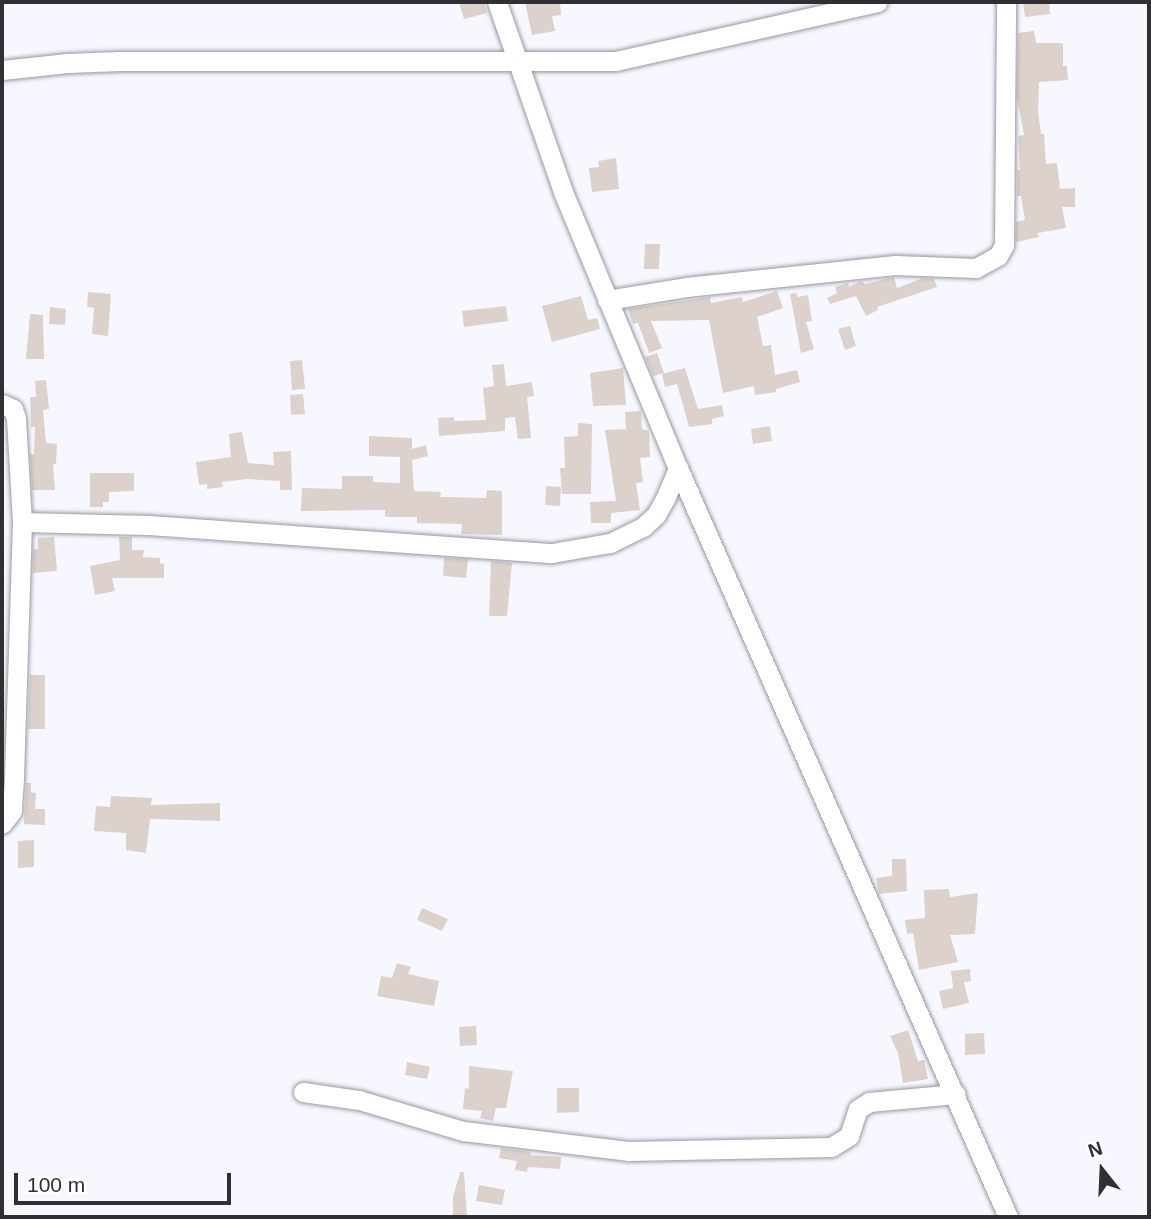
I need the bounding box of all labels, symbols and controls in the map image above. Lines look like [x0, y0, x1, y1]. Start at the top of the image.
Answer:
north arrow [1067, 1135, 1137, 1205]
text: N [1086, 1137, 1105, 1162]
scale bar [18, 1160, 234, 1204]
text: 100 m [27, 1173, 85, 1196]

